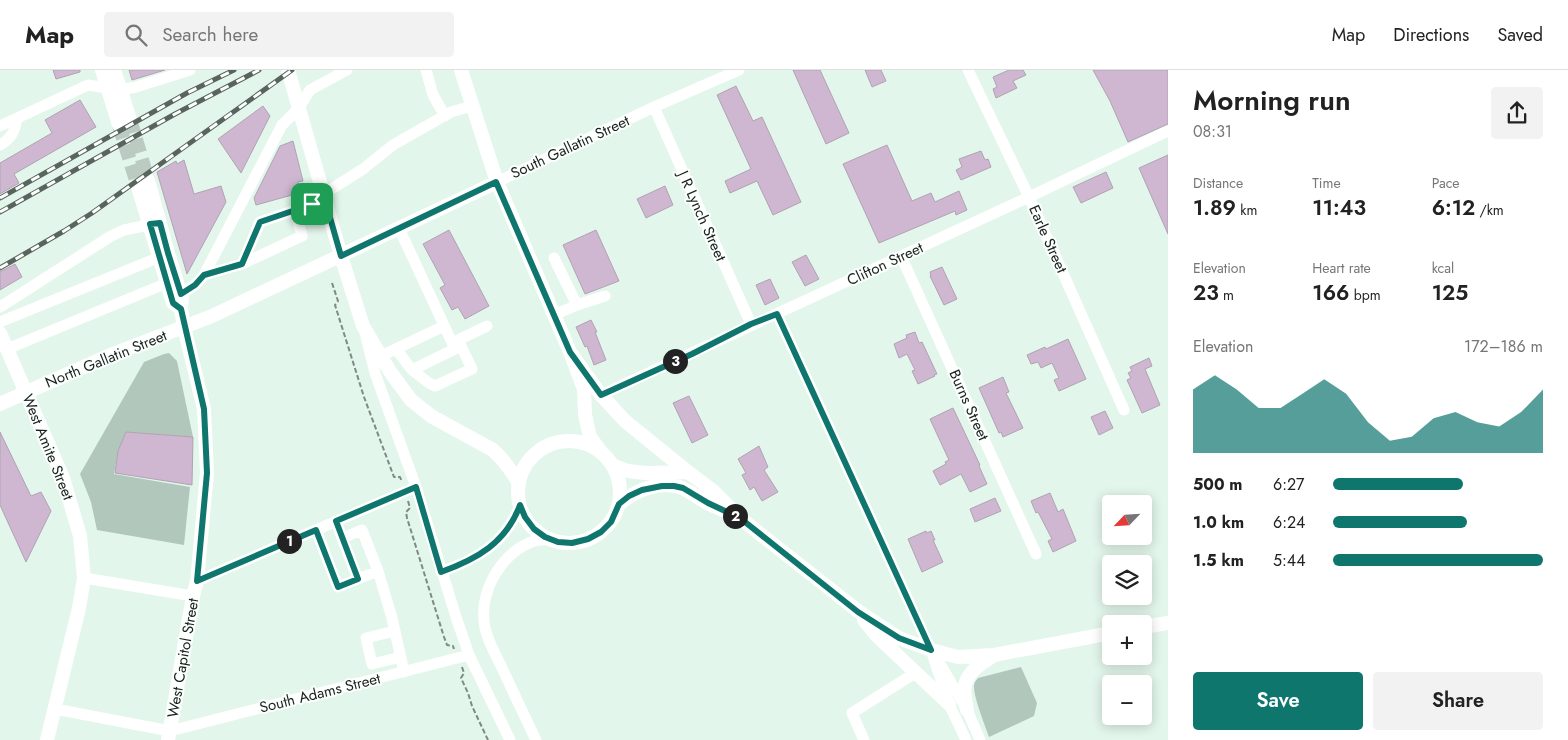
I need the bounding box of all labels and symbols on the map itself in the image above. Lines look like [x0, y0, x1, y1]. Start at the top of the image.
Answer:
street label: South Gallatin Street [507, 110, 633, 184]
street label: J R Lynch Street [671, 165, 732, 265]
pin [291, 183, 333, 225]
street label: Earle Street [1023, 202, 1073, 277]
street label: Clifton Street [843, 237, 927, 291]
street label: North Gallatin Street [42, 324, 171, 393]
pin: 3 [662, 348, 688, 374]
street label: Burns Street [944, 366, 995, 444]
street label: West Amite Street [17, 391, 79, 504]
north arrow [1102, 495, 1152, 545]
pin: 2 [722, 504, 748, 528]
pin: 1 [276, 528, 302, 554]
street label: West Capitol Street [162, 596, 204, 719]
street label: South Adams Street [257, 667, 383, 719]

